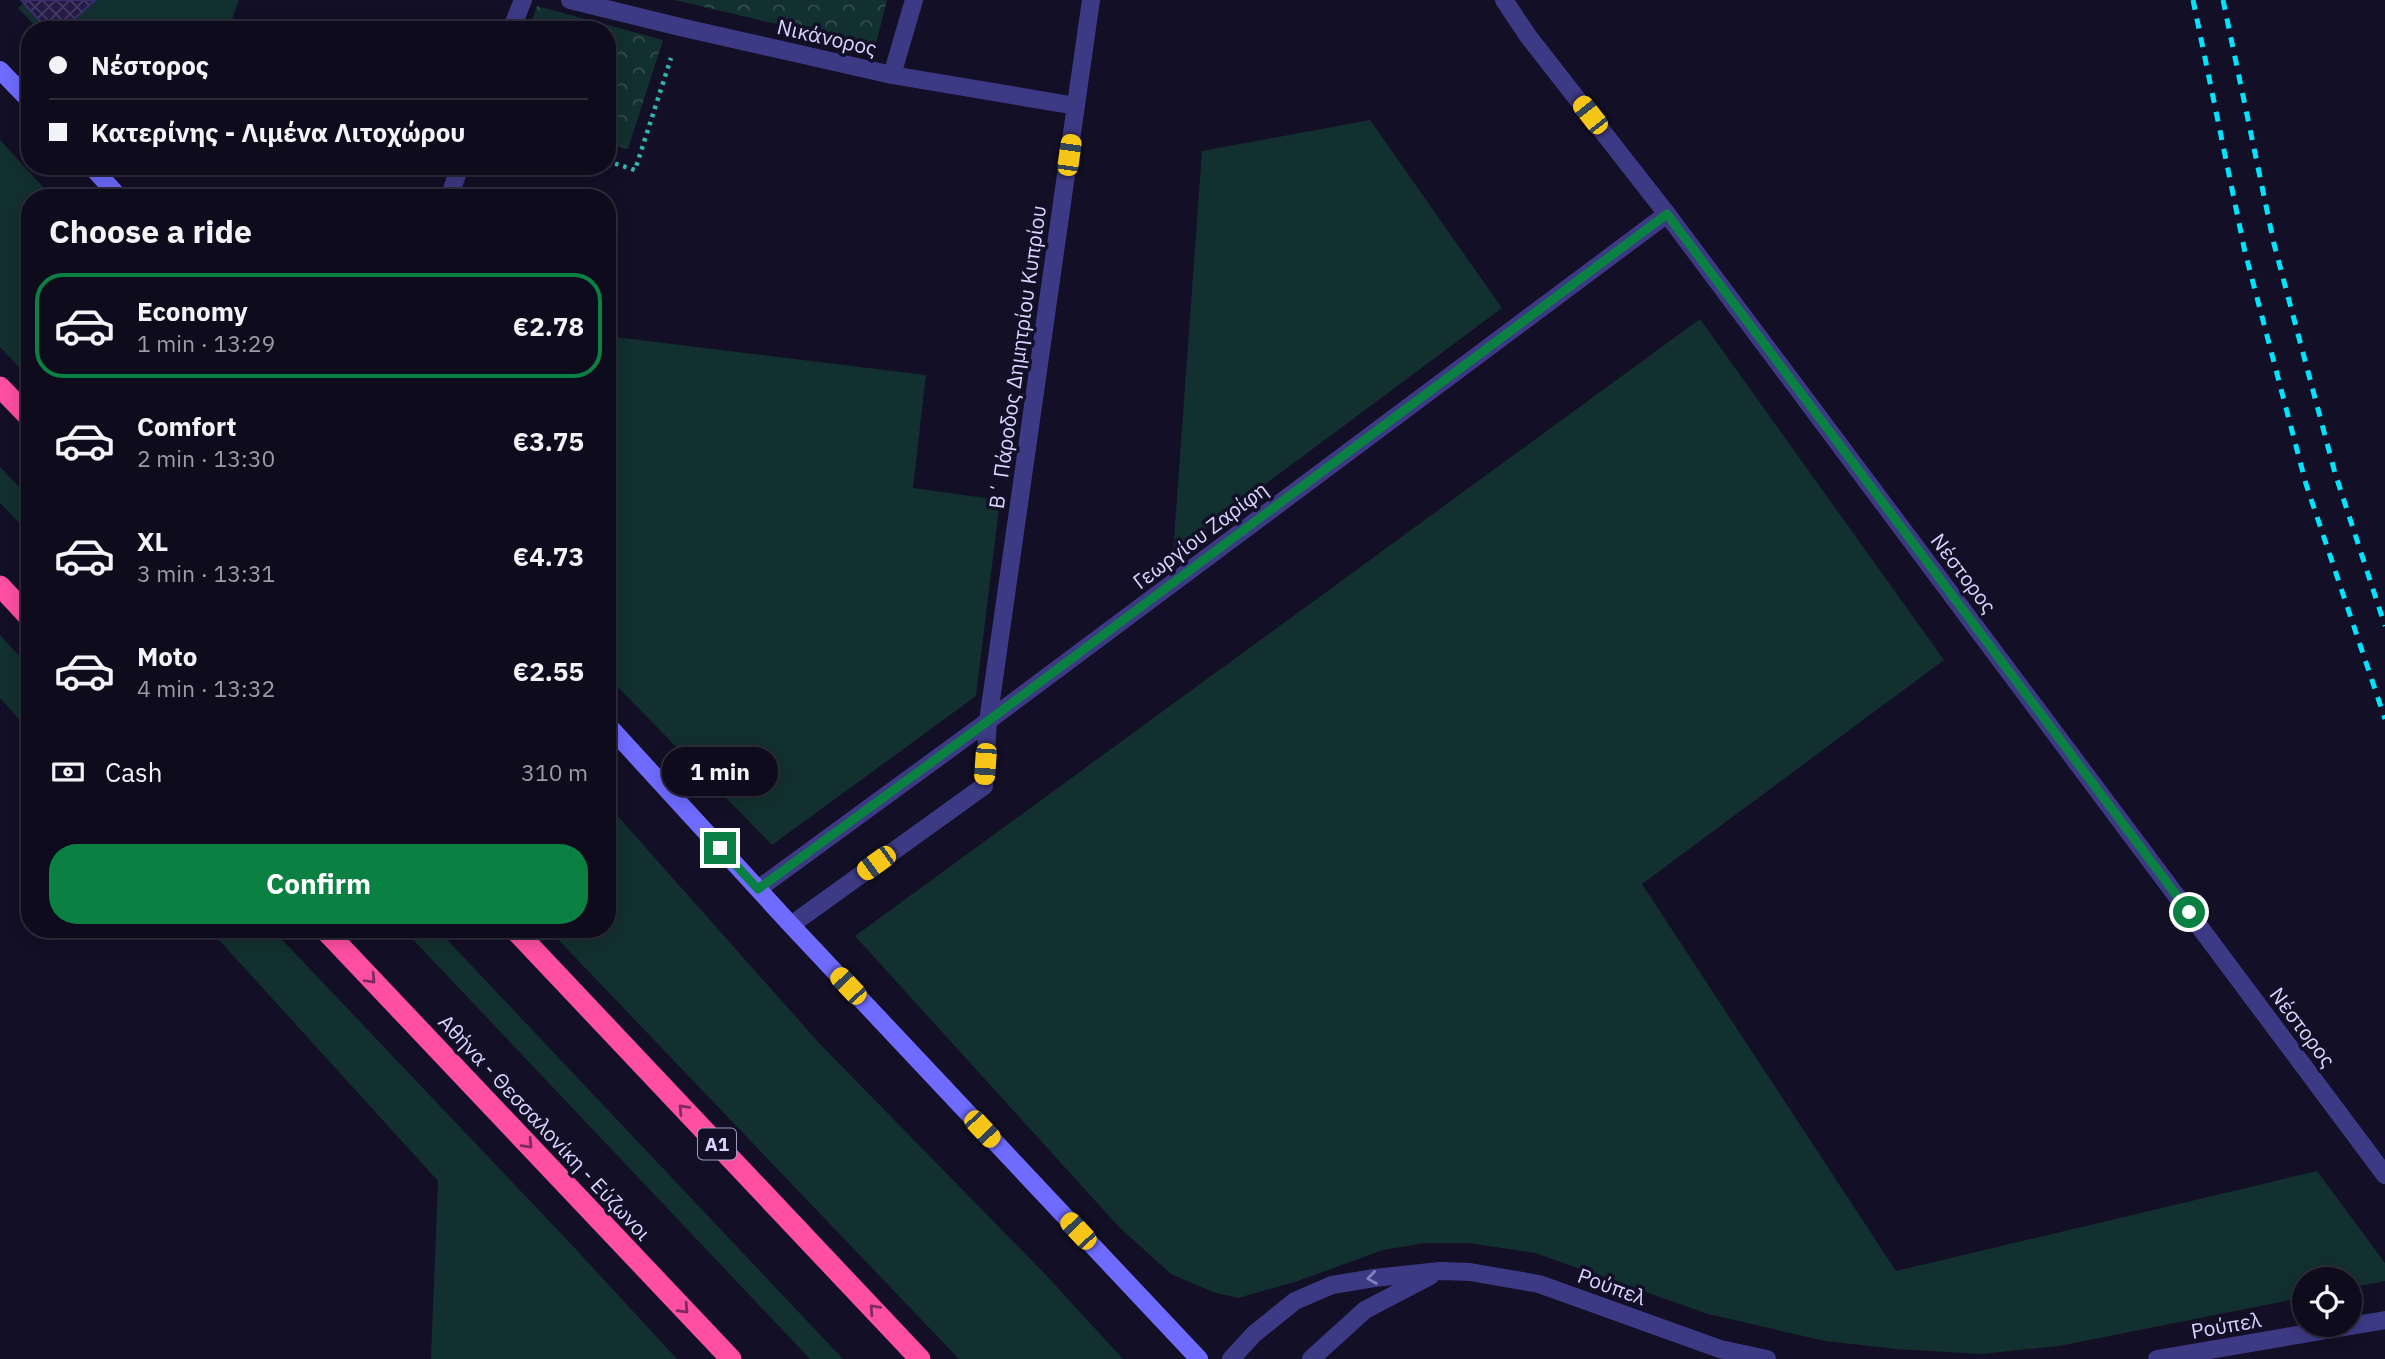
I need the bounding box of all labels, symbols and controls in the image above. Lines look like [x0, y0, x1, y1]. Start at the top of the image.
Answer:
street label: Νικάνορος [775, 12, 879, 62]
text: Νέστορος [91, 48, 209, 82]
car [1569, 92, 1612, 138]
text: Κατερίνης - Λιμένα Λιτοχώρου [91, 115, 465, 149]
car [1056, 133, 1083, 177]
street label: Β΄ Πάροδος Δημητρίου Κυπρίου [982, 203, 1052, 511]
text: Choose a ride [49, 210, 252, 252]
icon: car [53, 294, 116, 357]
text: Economy [137, 294, 248, 328]
text: €2.78 [513, 309, 584, 343]
text: 1 min · 13:29 [137, 328, 275, 358]
icon: car [53, 409, 116, 472]
text: Comfort [137, 409, 236, 443]
text: €3.75 [513, 424, 584, 458]
text: 2 min · 13:30 [137, 443, 275, 473]
street label: Γεωργίου Ζαρίφη [1127, 475, 1273, 595]
icon: car [53, 524, 116, 587]
text: XL [137, 524, 168, 558]
street label: Νέστορος [1925, 527, 2003, 619]
text: €4.73 [513, 539, 584, 573]
text: 3 min · 13:31 [137, 558, 275, 588]
icon: car [53, 639, 116, 702]
text: Moto [137, 639, 197, 673]
text: €2.55 [513, 654, 584, 688]
text: 4 min · 13:32 [137, 673, 275, 703]
car [974, 742, 997, 786]
callout: 1 min [662, 746, 778, 796]
icon: cash [49, 753, 87, 791]
text: Cash [105, 755, 162, 789]
text: 1 min [690, 756, 750, 786]
text: 310 m [521, 757, 588, 787]
route end [704, 832, 736, 864]
car [853, 842, 900, 884]
button: Confirm [49, 844, 588, 924]
route start [2173, 896, 2205, 928]
car [826, 963, 871, 1009]
one-way arrow [363, 971, 376, 984]
street label: Νέστορος [2264, 981, 2342, 1073]
street label: Αθήνα - Θεσσαλονίκη - Εύζωνοι [433, 1008, 657, 1246]
one-way arrow [679, 1104, 692, 1117]
car [960, 1106, 1005, 1152]
road number: Α1 [698, 1128, 736, 1160]
one-way arrow [519, 1136, 532, 1149]
car [1056, 1208, 1101, 1254]
street label: Ρούπελ [1574, 1261, 1650, 1311]
map controls [2292, 1267, 2362, 1337]
button: locate [2292, 1267, 2362, 1337]
one-way arrow [1366, 1271, 1378, 1286]
one-way arrow [676, 1301, 688, 1314]
one-way arrow [869, 1305, 882, 1318]
street label: Ρούπελ [2189, 1305, 2264, 1345]

